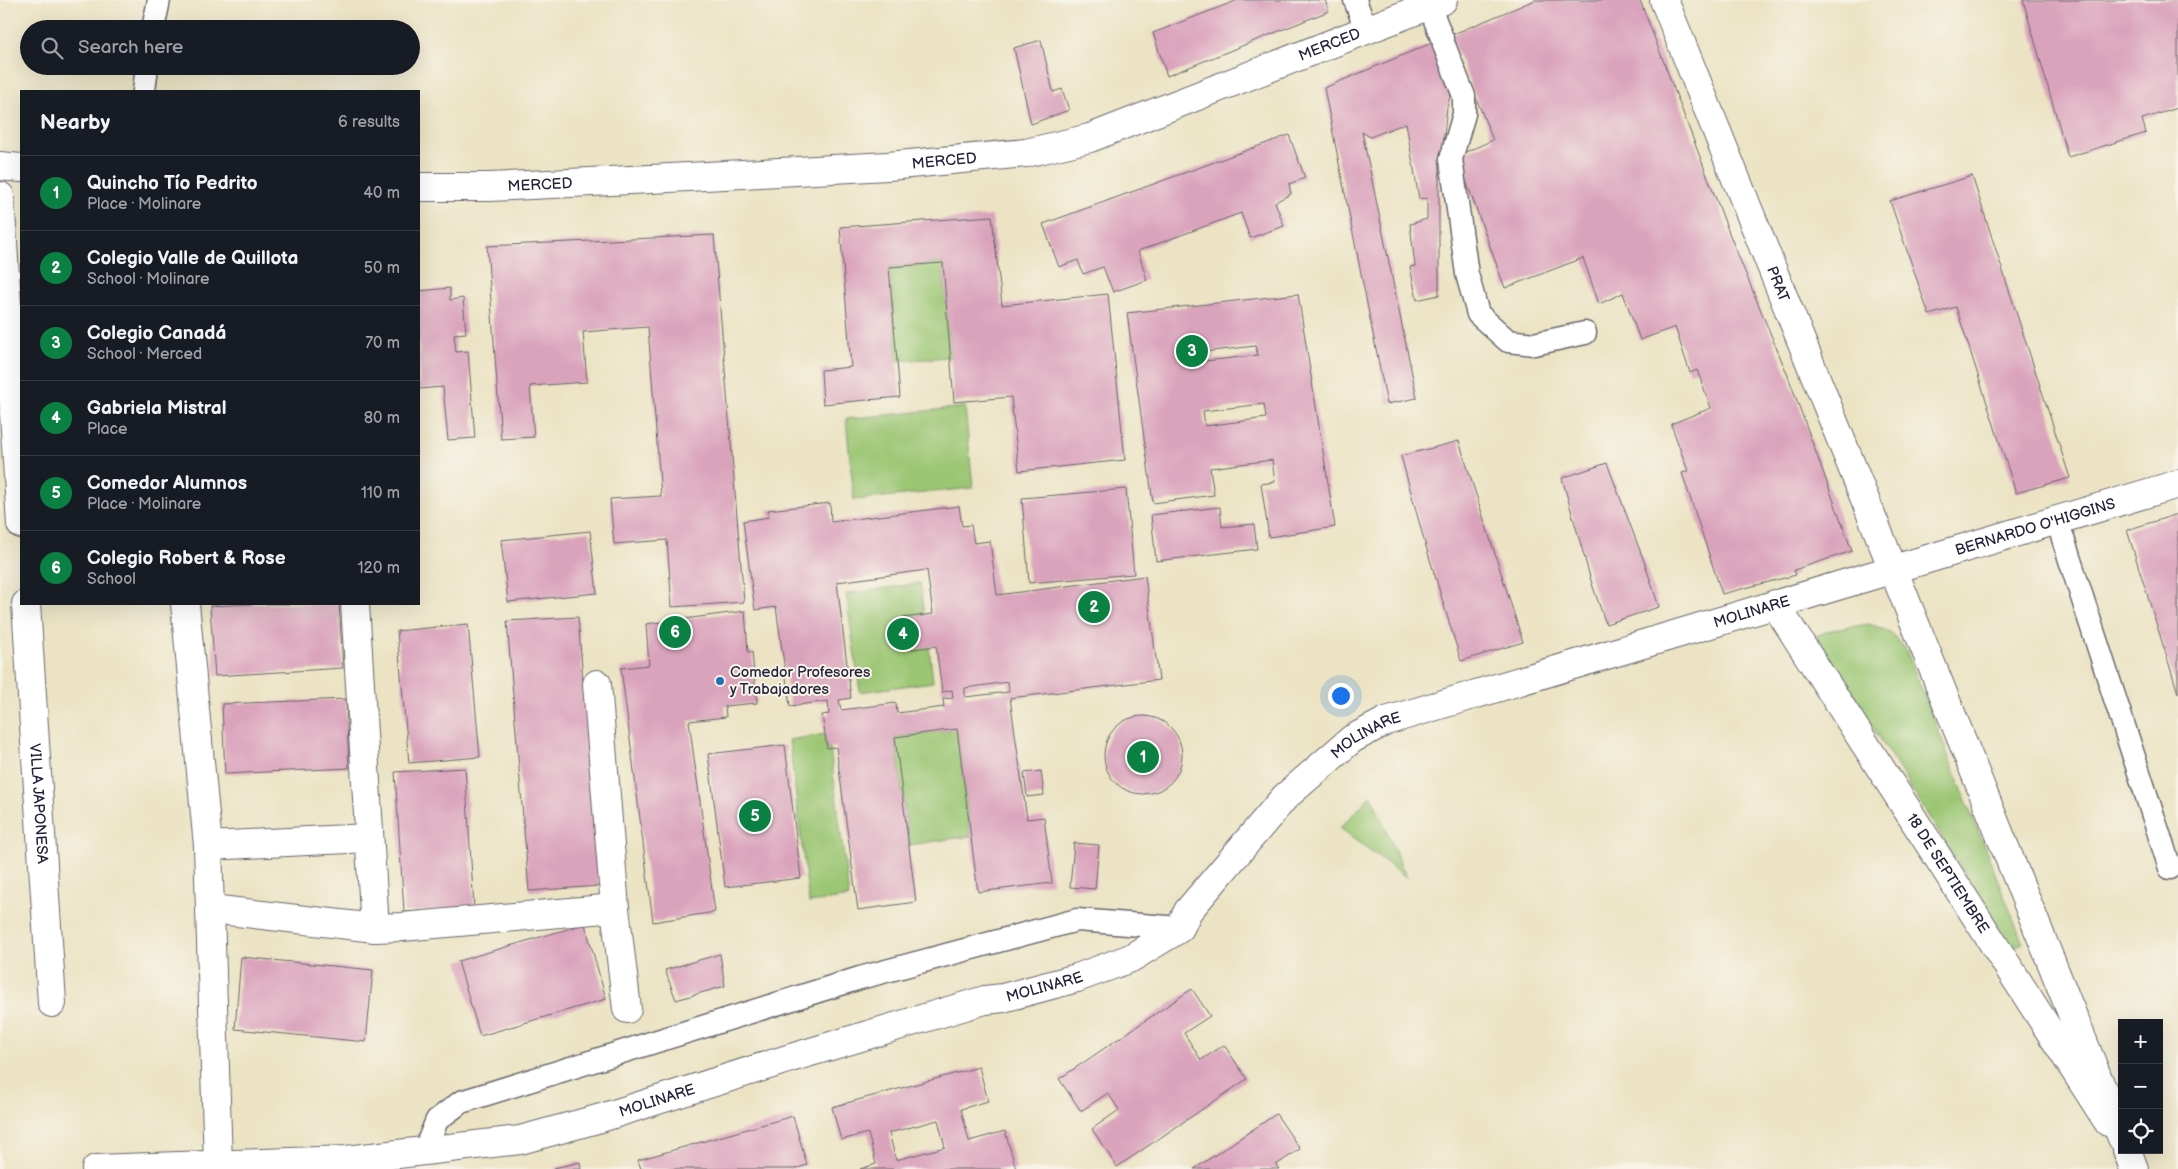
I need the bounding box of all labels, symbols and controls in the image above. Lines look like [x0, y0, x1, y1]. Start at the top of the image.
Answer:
search box [20, 20, 420, 75]
street label: MERCED [1296, 24, 1363, 66]
icon: search [38, 34, 66, 62]
text: Search here [78, 36, 183, 59]
text: Nearby [40, 110, 110, 135]
text: 6 results [338, 113, 400, 132]
street label: MERCED [911, 149, 978, 174]
text: Quincho Tío Pedrito [87, 172, 258, 195]
street label: MERCED [507, 174, 573, 196]
text: 1 [53, 184, 59, 203]
text: 40 m [363, 184, 400, 203]
text: Place · Molinare [87, 195, 201, 214]
text: Colegio Valle de Quillota [87, 247, 298, 270]
text: 2 [51, 259, 61, 278]
text: 50 m [364, 259, 400, 278]
street label: PRAT [1762, 263, 1793, 305]
text: School · Molinare [87, 270, 209, 289]
text: Colegio Canadá [87, 322, 226, 345]
pin: 3 [1176, 332, 1208, 370]
text: 3 [51, 334, 61, 353]
text: 70 m [365, 334, 400, 353]
text: School · Merced [87, 345, 202, 364]
text: Gabriela Mistral [87, 397, 227, 420]
text: 4 [51, 409, 61, 428]
text: 80 m [364, 409, 400, 428]
text: Place [87, 420, 128, 439]
text: Comedor Alumnos [87, 472, 247, 495]
text: 5 [51, 484, 61, 503]
text: 110 m [361, 484, 400, 503]
street label: BERNARDO O'HIGGINS [1953, 494, 2118, 560]
text: Place · Molinare [87, 495, 201, 514]
text: Colegio Robert & Rose [87, 547, 286, 570]
text: 6 [51, 559, 61, 578]
text: 120 m [357, 559, 400, 578]
text: School [87, 570, 136, 589]
pin: 2 [1078, 588, 1110, 626]
street label: MOLINARE [1711, 592, 1792, 632]
pin: 6 [659, 613, 691, 651]
pin: 4 [887, 615, 919, 653]
place label: Comedor Profesores y Trabajadores [729, 663, 871, 699]
marker: Comedor Profesores y Trabajadores [714, 675, 726, 687]
your location [1328, 683, 1354, 709]
street label: MOLINARE [1327, 708, 1403, 763]
pin: 1 [1127, 738, 1159, 776]
street label: VILLA JAPONESA [25, 743, 52, 865]
pin: 5 [739, 797, 771, 835]
street label: 18 DE SEPTIEMBRE [1902, 810, 1993, 937]
street label: MOLINARE [1004, 968, 1086, 1007]
map controls [2118, 1019, 2163, 1154]
button: + [2118, 1019, 2163, 1064]
button: − [2118, 1064, 2163, 1109]
street label: MOLINARE [617, 1080, 698, 1122]
button: locate [2118, 1109, 2163, 1154]

